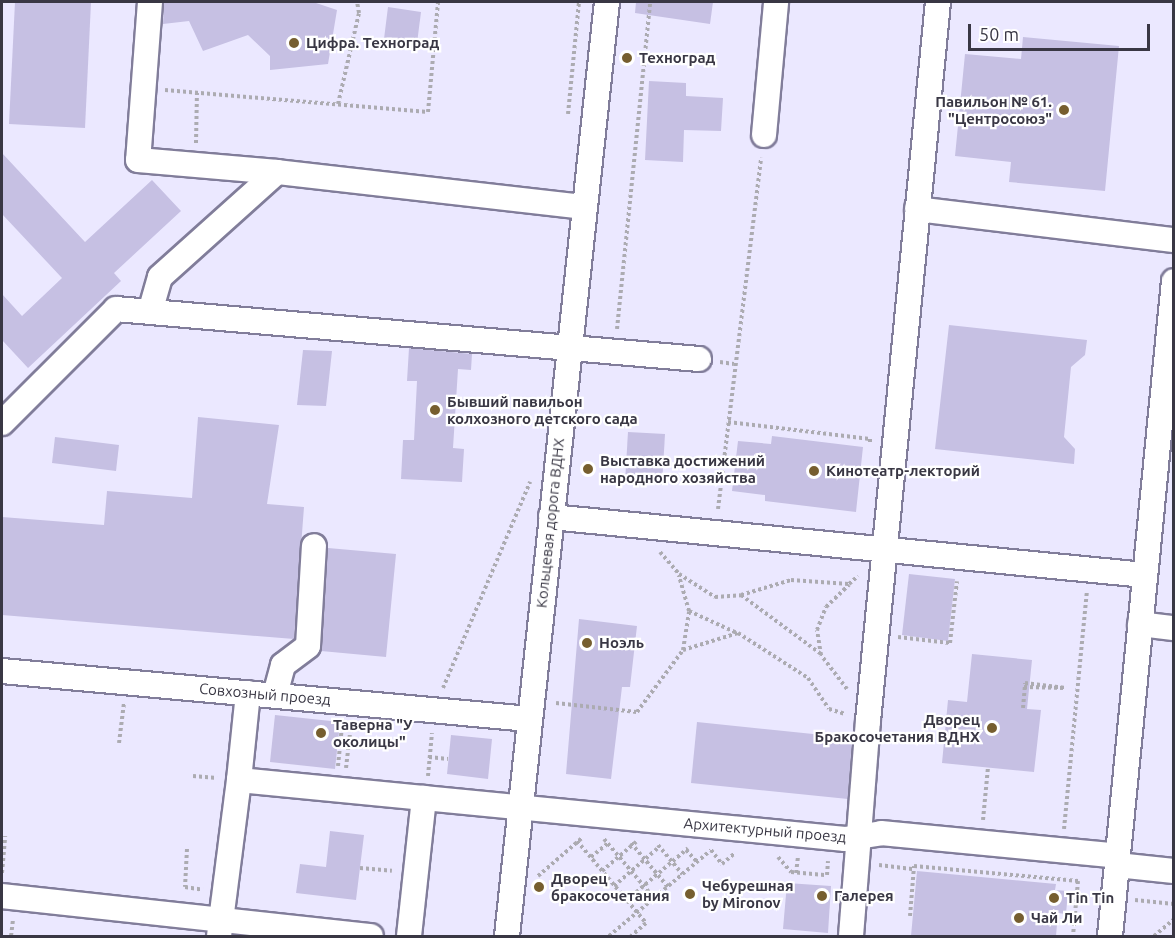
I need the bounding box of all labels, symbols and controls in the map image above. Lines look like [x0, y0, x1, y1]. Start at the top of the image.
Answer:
scale bar [971, 12, 1152, 50]
text: 50 m [979, 24, 1019, 44]
place label: Цифра. Техноград [306, 34, 439, 52]
marker: Цифра. Техноград [287, 36, 301, 50]
place label: Техноград [639, 49, 715, 67]
marker: Техноград [620, 51, 634, 65]
place label: Павильон № 61. "Центросоюз" [935, 92, 1052, 127]
marker: Павильон № 61. "Центросоюз" [1057, 103, 1071, 117]
place label: Бывший павильон колхозного детского сада [447, 392, 638, 427]
marker: Бывший павильон колхозного детского сада [428, 403, 442, 417]
street label: Кольцевая дорога ВДНХ [532, 437, 568, 609]
place label: Выставка достижений народного хозяйства [600, 451, 765, 486]
marker: Выставка достижений народного хозяйства [581, 462, 595, 476]
place label: Кинотеатр-лекторий [826, 462, 980, 480]
marker: Кинотеатр-лекторий [807, 464, 821, 478]
place label: Ноэль [599, 634, 644, 652]
marker: Ноэль [580, 636, 594, 650]
street label: Совхозный проезд [198, 679, 332, 709]
place label: Дворец Бракосочетания ВДНХ [815, 710, 980, 745]
place label: Таверна "У околицы" [333, 715, 412, 750]
marker: Дворец Бракосочетания ВДНХ [985, 721, 999, 735]
marker: Таверна "У околицы" [314, 726, 328, 740]
street label: Архитектурный проезд [683, 814, 847, 846]
place label: Дворец бракосочетания [551, 869, 670, 904]
place label: Чебурешная by Mironov [702, 876, 793, 911]
marker: Дворец бракосочетания [532, 880, 546, 894]
marker: Чебурешная by Mironov [683, 887, 697, 901]
place label: Галерея [834, 887, 894, 905]
marker: Галерея [815, 889, 829, 903]
place label: Tin Tin [1066, 889, 1114, 907]
marker: Tin Tin [1047, 891, 1061, 905]
place label: Чай Ли [1031, 909, 1082, 927]
marker: Чай Ли [1012, 911, 1026, 925]

